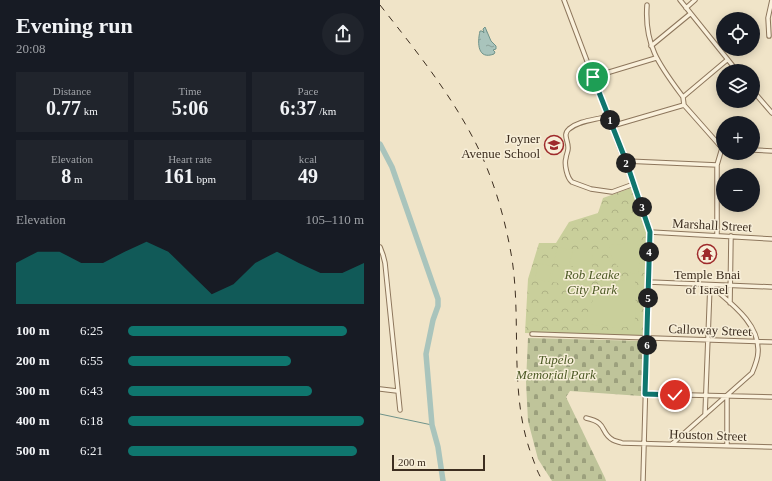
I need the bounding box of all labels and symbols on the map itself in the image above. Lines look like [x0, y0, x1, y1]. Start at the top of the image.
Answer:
pin [576, 60, 610, 94]
pin: 1 [600, 110, 620, 130]
place label: Joyner Avenue School [461, 131, 541, 161]
school or university icon: Joyner Avenue School [543, 134, 565, 156]
pin: 2 [616, 153, 636, 173]
pin: 3 [632, 197, 652, 217]
street label: Marshall Street [672, 215, 753, 235]
pin: 4 [639, 242, 659, 262]
temple icon: Temple Bnai of Israel [696, 243, 718, 265]
park label: Rob Leake City Park [563, 267, 620, 297]
place label: Temple Bnai of Israel [674, 267, 741, 297]
pin: 5 [638, 288, 658, 308]
street label: Calloway Street [668, 321, 752, 339]
pin: 6 [637, 335, 657, 355]
park label: Tupelo Memorial Park [515, 352, 596, 382]
pin [658, 378, 692, 412]
street label: Houston Street [669, 426, 747, 444]
scale bar [392, 453, 485, 472]

